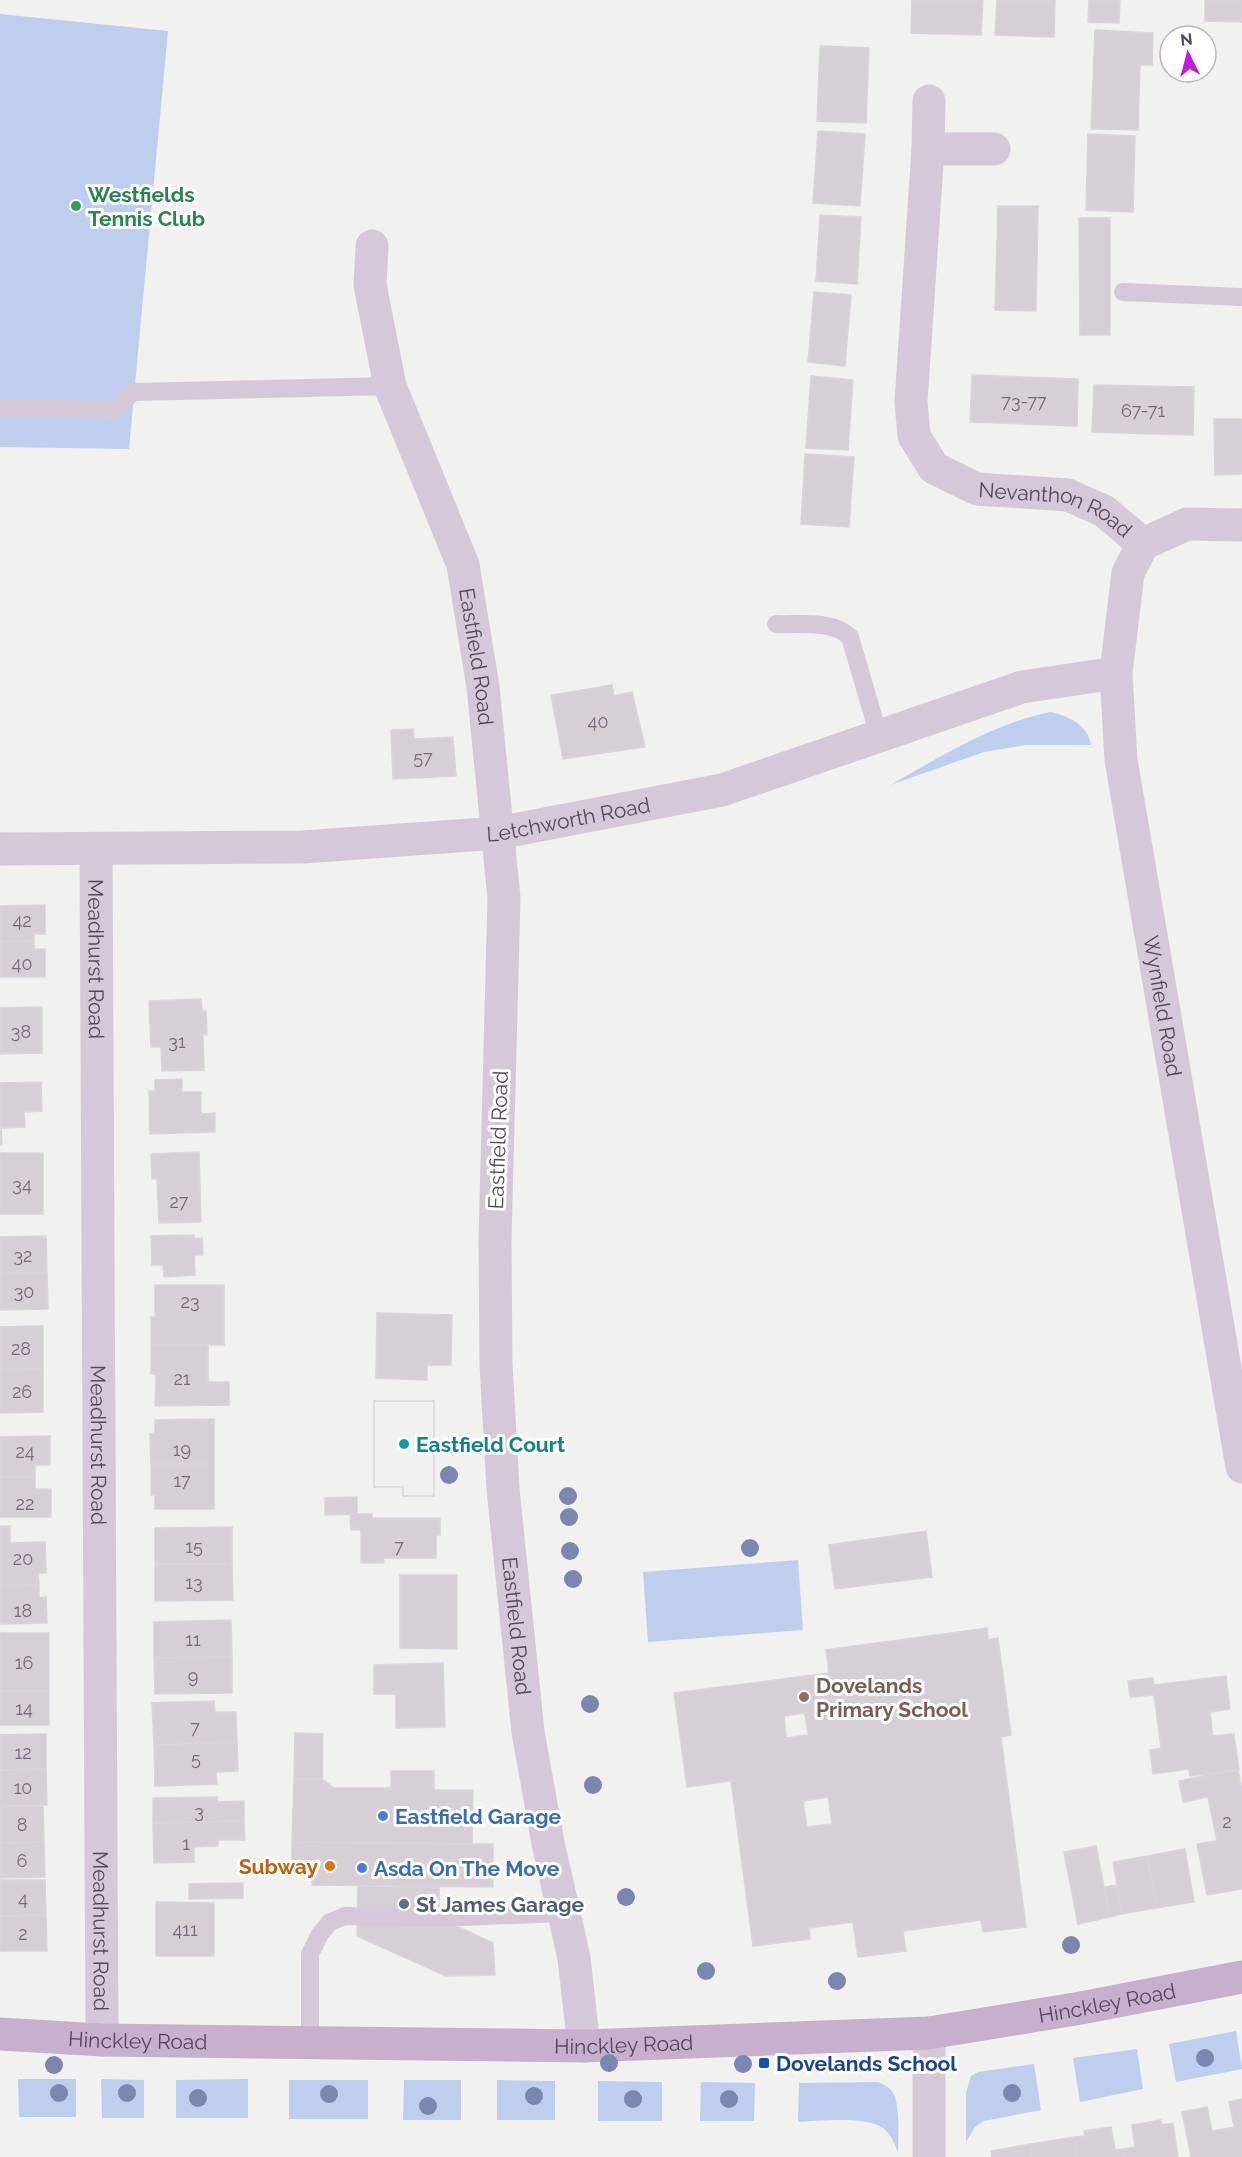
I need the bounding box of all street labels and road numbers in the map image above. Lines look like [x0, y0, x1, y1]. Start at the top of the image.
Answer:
street label: Nevanthon Road [978, 477, 1138, 542]
street label: Eastfield Road [454, 586, 499, 727]
street label: Letchworth Road [485, 792, 652, 846]
street label: Meadhurst Road [84, 879, 109, 1039]
street label: Wynfield Road [1139, 933, 1187, 1078]
street label: Eastfield Road [483, 1070, 513, 1210]
street label: Meadhurst Road [86, 1365, 112, 1525]
street label: Eastfield Road [498, 1556, 537, 1696]
street label: Meadhurst Road [89, 1851, 114, 2011]
street label: Hinckley Road [1036, 1978, 1178, 2027]
street label: Hinckley Road [67, 2026, 208, 2054]
street label: Hinckley Road [554, 2029, 694, 2059]

